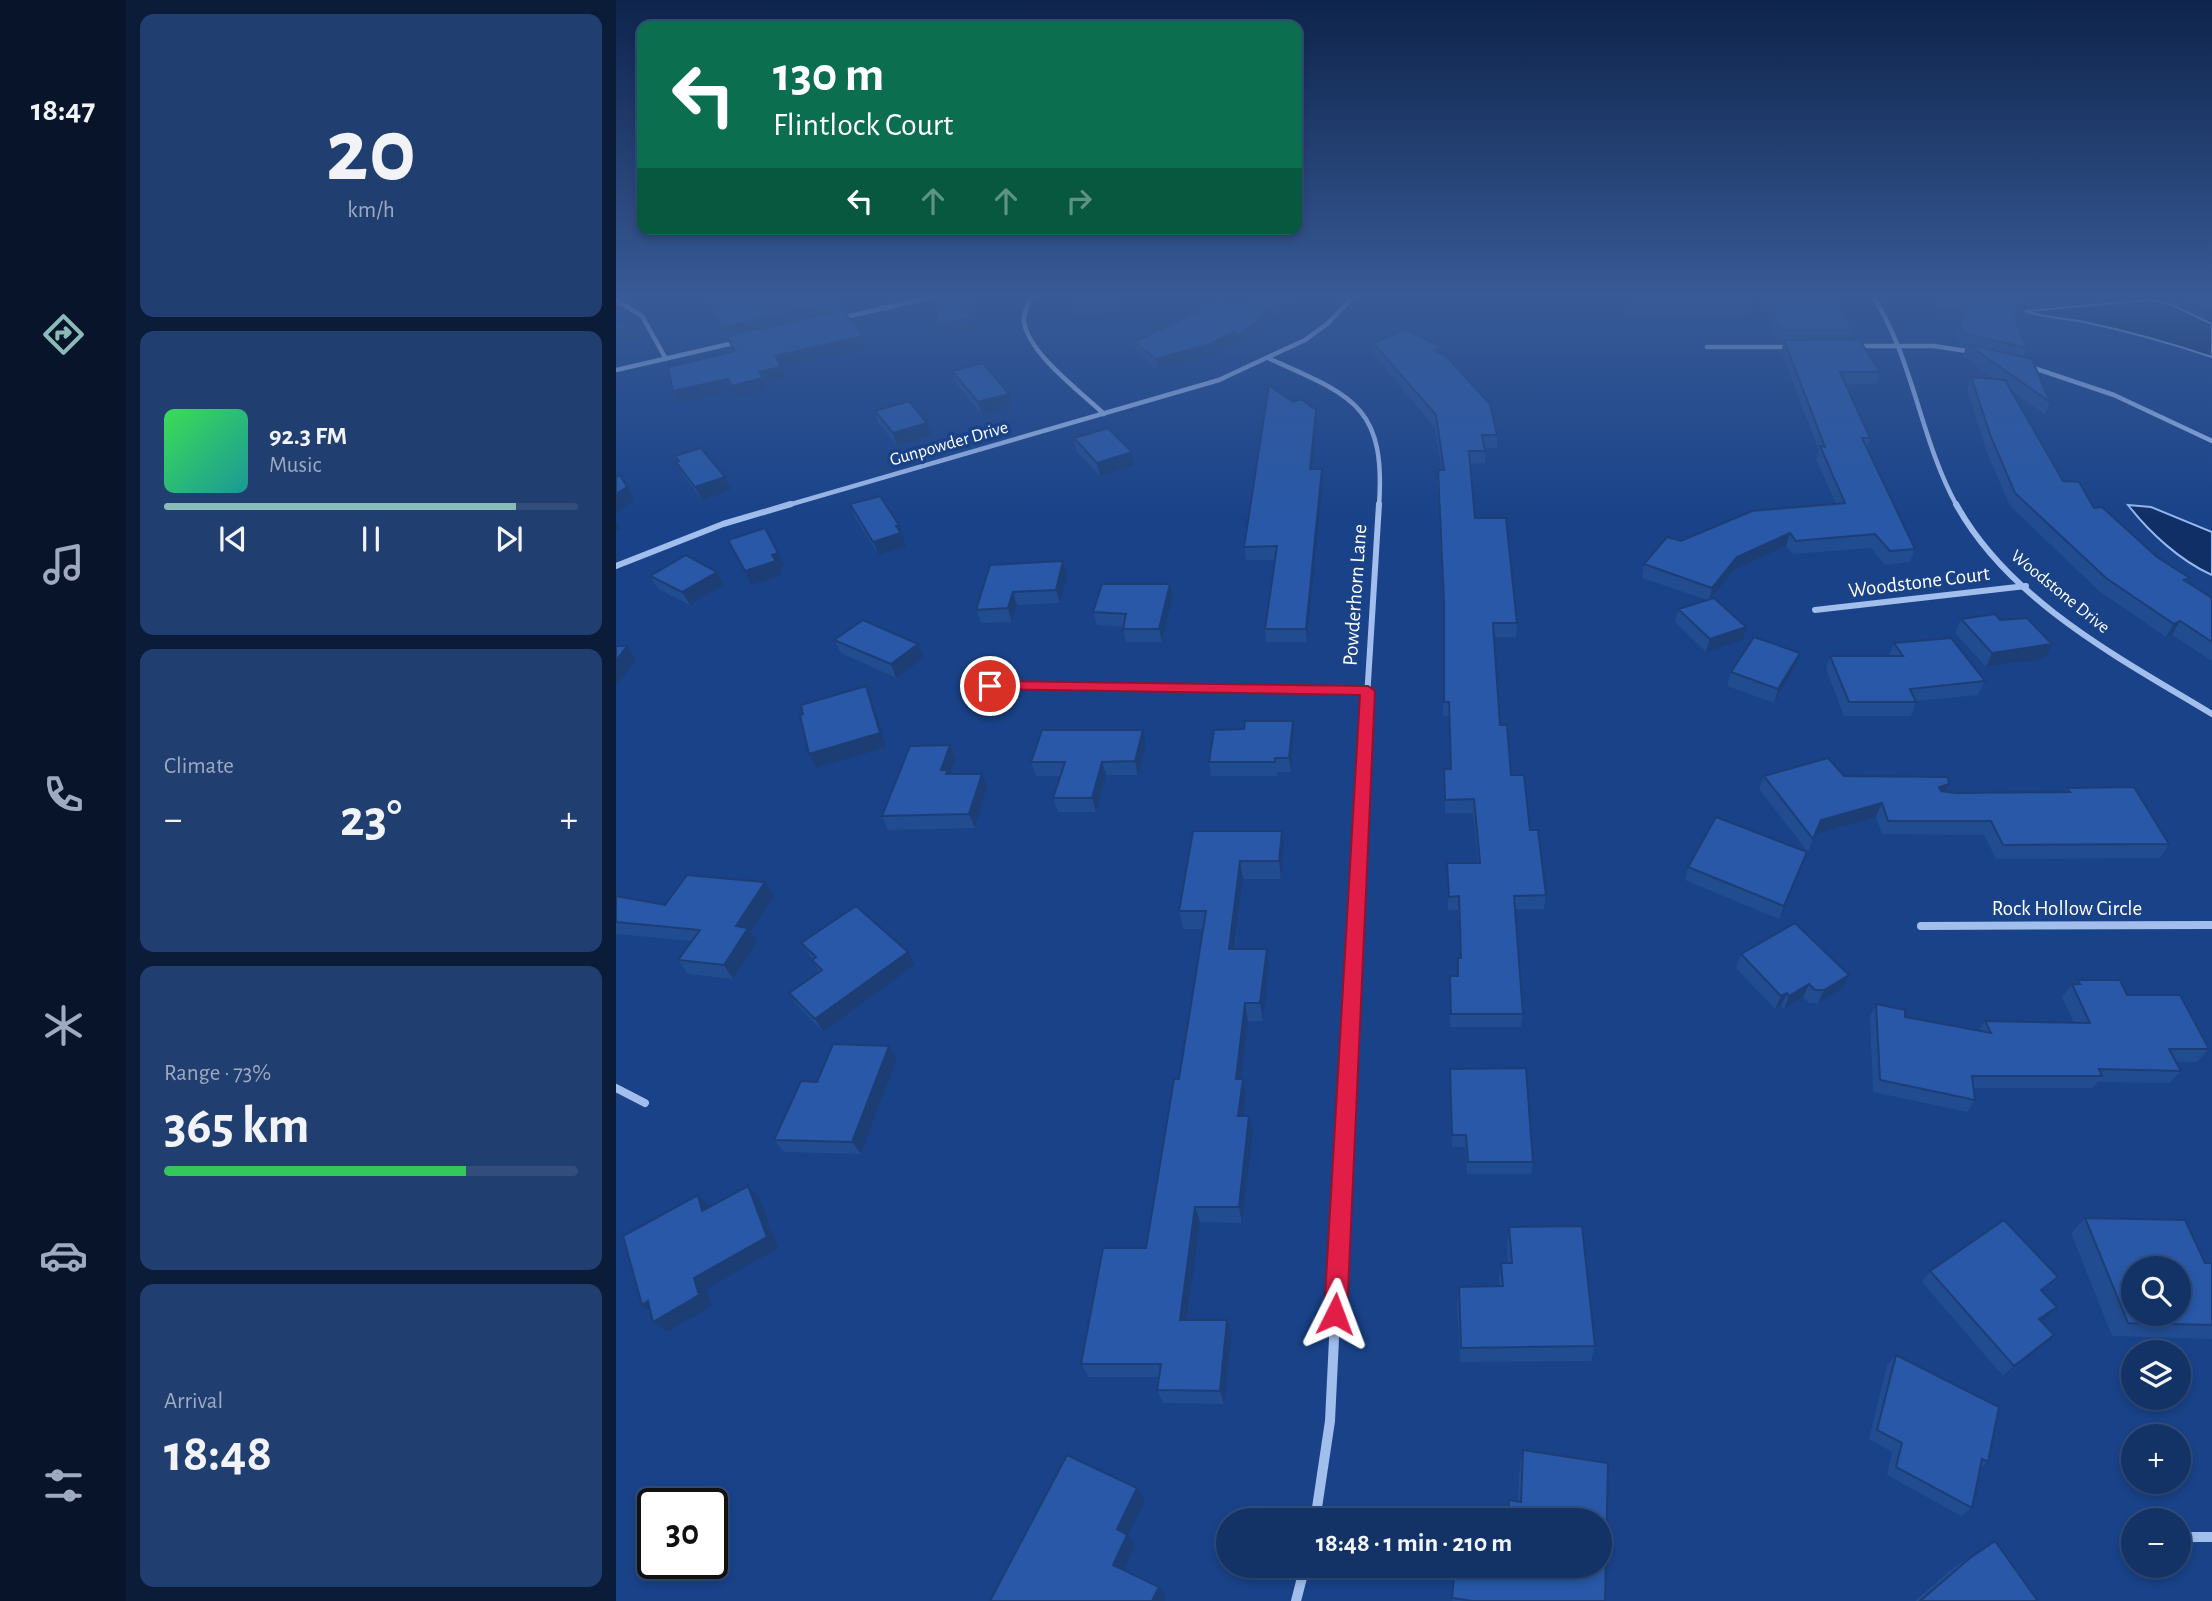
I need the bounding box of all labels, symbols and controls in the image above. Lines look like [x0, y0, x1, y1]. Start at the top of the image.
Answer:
icon: left [658, 49, 749, 140]
text: 130 m [773, 51, 884, 100]
text: 18:47 [31, 94, 95, 126]
text: 20 [326, 106, 416, 197]
text: Flintlock Court [773, 109, 953, 141]
icon: left [841, 182, 879, 220]
icon: ahead [914, 182, 952, 220]
icon: ahead [987, 182, 1025, 220]
icon: right [1060, 182, 1098, 220]
text: km/h [347, 199, 395, 222]
icon: directions [39, 310, 88, 359]
street label: Gunpowder Drive [888, 419, 1010, 469]
text: 92.3 FM [269, 423, 347, 449]
text: Music [269, 454, 321, 477]
icon: previous [214, 520, 252, 558]
icon: pause [352, 520, 390, 558]
icon: next [490, 520, 528, 558]
street label: Powderhorn Lane [1340, 523, 1370, 667]
icon: music [39, 540, 88, 589]
street label: Woodstone Drive [2007, 547, 2113, 637]
street label: Woodstone Court [1847, 563, 1991, 601]
pin [960, 656, 1020, 716]
icon: arrive [971, 667, 1009, 705]
text: Climate [164, 755, 234, 778]
icon: phone [39, 770, 88, 819]
text: 23° [340, 793, 402, 845]
text: − [164, 801, 182, 839]
text: + [560, 801, 578, 839]
street label: Rock Hollow Circle [1992, 898, 2142, 919]
icon: climate [39, 1001, 88, 1050]
text: Range · 73% [164, 1062, 271, 1085]
text: 365 km [164, 1100, 310, 1152]
icon: car [39, 1231, 88, 1280]
map controls [2121, 1256, 2191, 1578]
button: search [2121, 1256, 2191, 1326]
position arrow [1298, 1277, 1372, 1351]
button: layers [2121, 1340, 2191, 1410]
text: Arrival [164, 1390, 223, 1413]
button: + [2121, 1424, 2191, 1494]
text: 18:48 [164, 1428, 272, 1480]
icon: filters [39, 1461, 88, 1510]
speed limit sign: 30 [637, 1488, 728, 1579]
button: − [2121, 1508, 2191, 1578]
text: 18:48 · 1 min · 210 m [1316, 1530, 1512, 1556]

